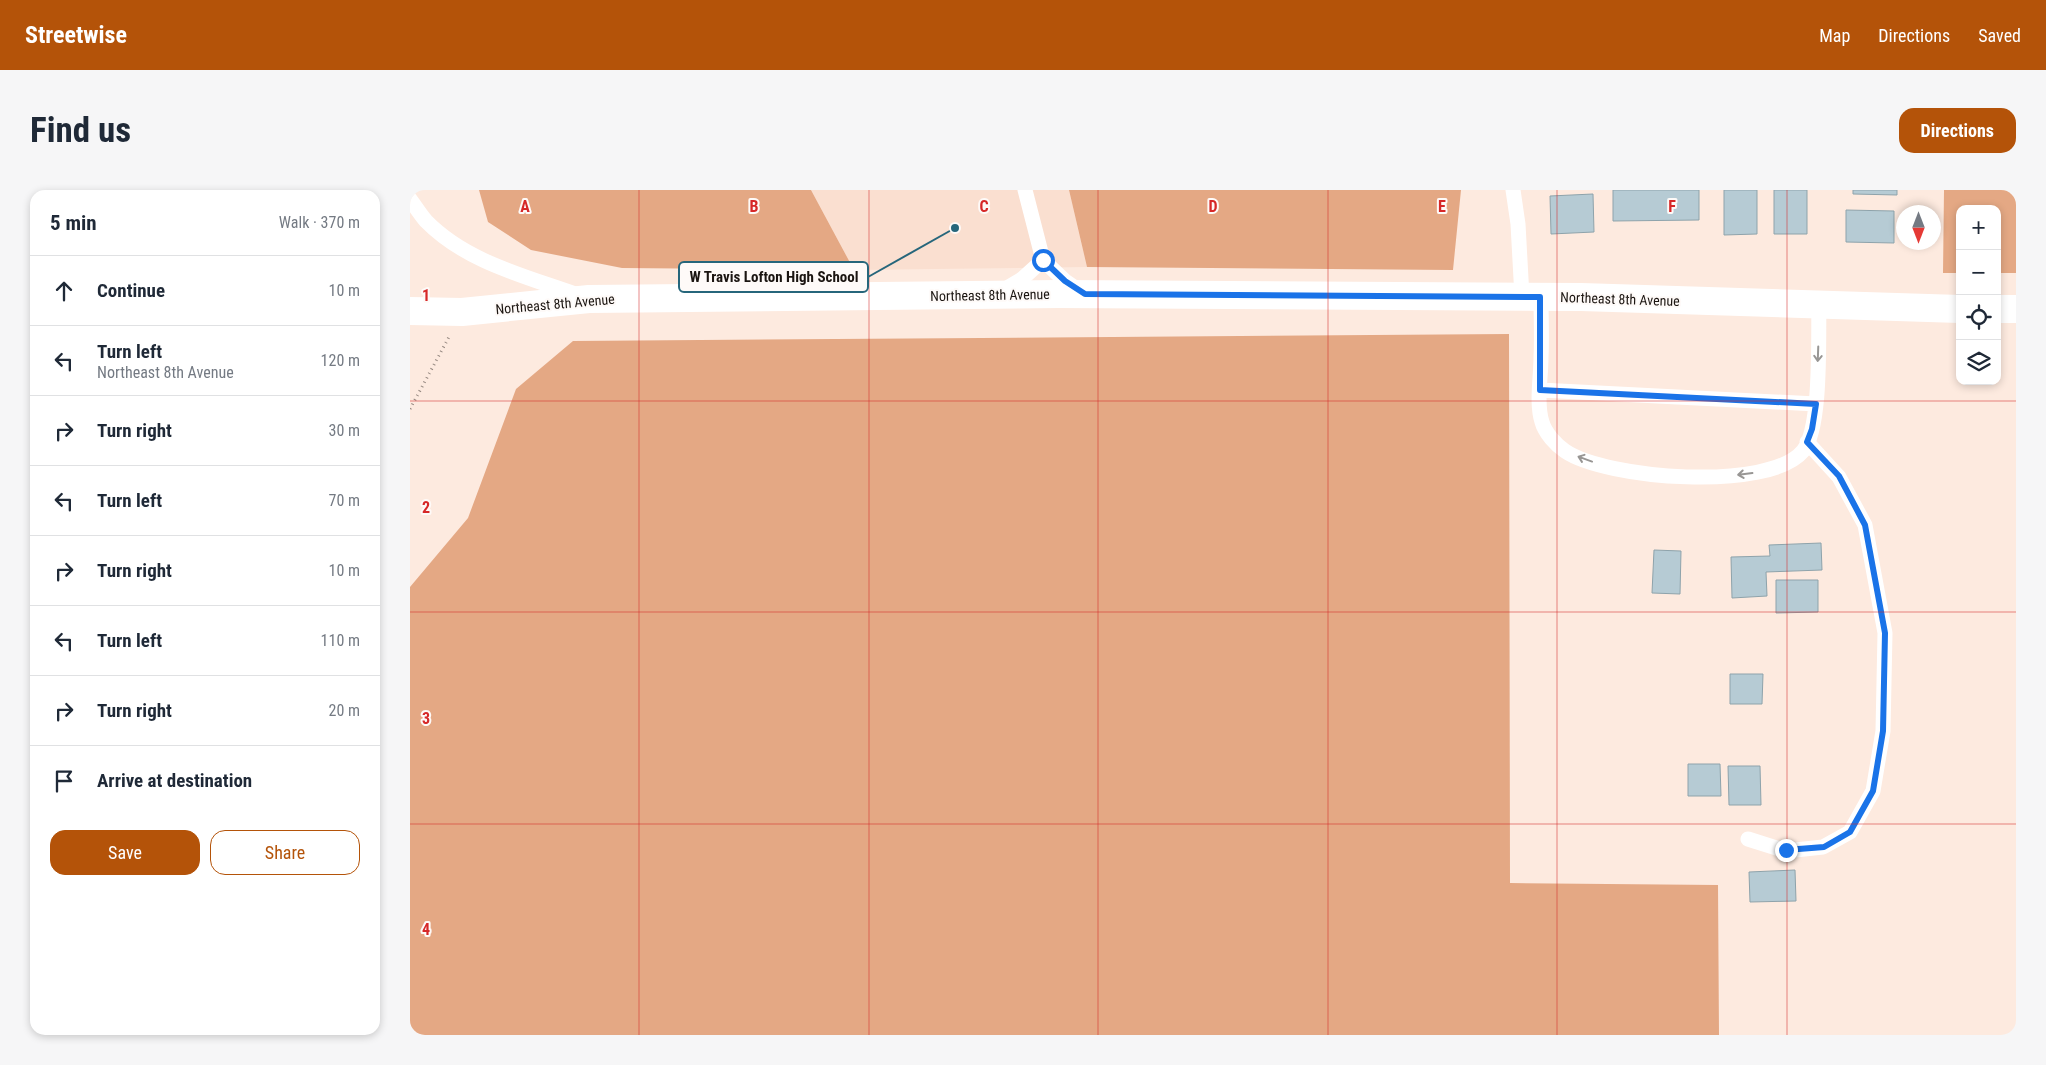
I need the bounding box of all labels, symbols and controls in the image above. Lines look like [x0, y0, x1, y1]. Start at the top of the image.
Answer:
text: Streetwise [25, 21, 127, 49]
text: Map [1819, 25, 1850, 46]
text: Directions [1878, 25, 1950, 46]
text: Saved [1978, 25, 2021, 46]
button: Directions [1899, 108, 2016, 153]
text: Find us [30, 110, 131, 151]
text: A [520, 197, 530, 216]
text: B [750, 197, 759, 216]
text: C [979, 197, 989, 216]
text: D [1208, 197, 1218, 216]
text: E [1438, 197, 1446, 216]
text: F [1668, 197, 1676, 216]
north arrow [1896, 205, 1941, 250]
map controls [1956, 205, 2001, 385]
button: + [1956, 205, 2001, 250]
text: 5 min [50, 211, 97, 235]
text: Walk · 370 m [279, 213, 360, 232]
route start [1032, 249, 1055, 272]
button: − [1956, 250, 2001, 295]
callout: W Travis Lofton High School [679, 262, 868, 292]
text: W Travis Lofton High School [689, 268, 859, 286]
icon: ahead [50, 277, 78, 305]
text: Continue [97, 279, 165, 302]
text: 10 m [328, 281, 360, 300]
text: 1 [422, 286, 430, 305]
street label: Northeast 8th Avenue [930, 286, 1050, 304]
street label: Northeast 8th Avenue [1560, 289, 1680, 309]
street label: Northeast 8th Avenue [495, 291, 616, 317]
button: locate [1956, 295, 2001, 340]
text: Turn left [97, 340, 162, 363]
button: layers [1956, 340, 2001, 385]
one-way arrow [1813, 345, 1822, 361]
icon: left [50, 347, 78, 375]
text: 120 m [321, 351, 360, 370]
text: Northeast 8th Avenue [97, 363, 234, 382]
icon: right [50, 417, 78, 445]
text: Turn right [97, 419, 172, 442]
text: 30 m [328, 421, 360, 440]
one-way arrow [1578, 454, 1593, 463]
one-way arrow [1738, 469, 1754, 479]
icon: left [50, 487, 78, 515]
text: Turn left [97, 489, 162, 512]
text: 70 m [328, 491, 360, 510]
text: 2 [422, 498, 430, 517]
icon: right [50, 557, 78, 585]
text: Turn right [97, 559, 172, 582]
text: 10 m [328, 561, 360, 580]
icon: left [50, 627, 78, 655]
text: Turn left [97, 629, 162, 652]
text: 110 m [321, 631, 360, 650]
icon: right [50, 697, 78, 725]
text: Turn right [97, 699, 172, 722]
text: 20 m [328, 701, 360, 720]
text: 3 [422, 709, 430, 728]
icon: arrive [50, 767, 78, 795]
text: Arrive at destination [97, 769, 252, 792]
button: Save [50, 830, 200, 875]
button: Share [210, 830, 360, 875]
route end [1775, 839, 1798, 862]
text: 4 [422, 920, 430, 939]

